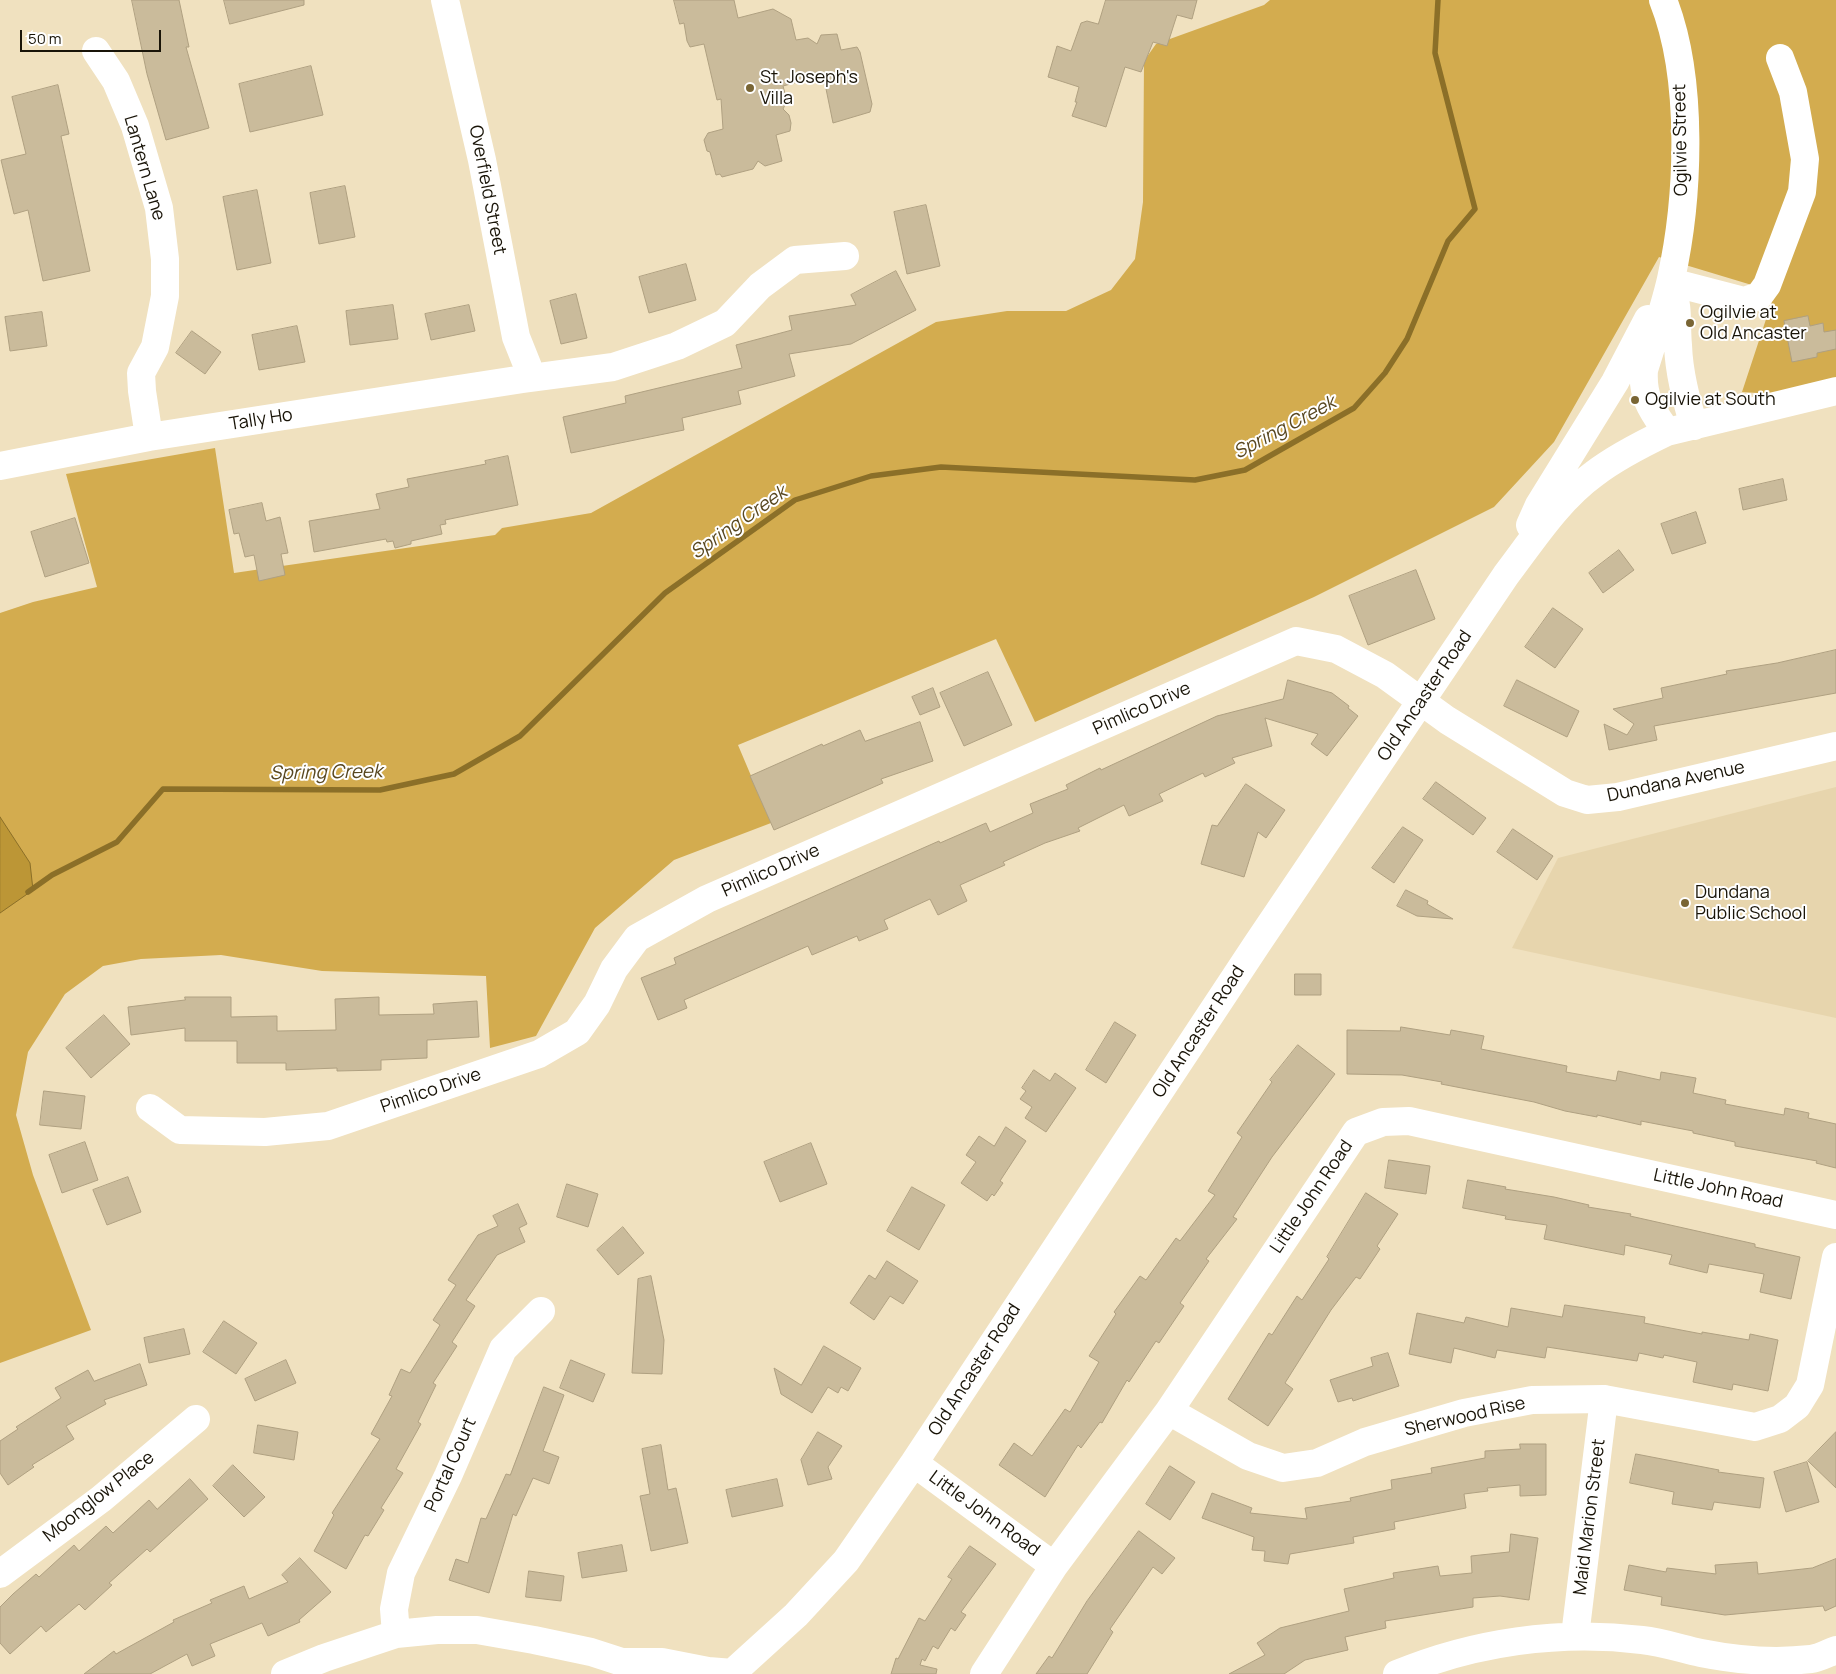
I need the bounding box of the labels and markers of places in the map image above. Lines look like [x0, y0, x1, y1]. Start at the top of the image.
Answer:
place label: St. Joseph's Villa [760, 67, 858, 110]
marker: St. Joseph's Villa [744, 82, 756, 94]
place label: Ogilvie at Old Ancaster [1700, 302, 1807, 344]
marker: Ogilvie at Old Ancaster [1684, 317, 1696, 329]
place label: Ogilvie at South [1645, 389, 1776, 411]
marker: Ogilvie at South [1629, 394, 1641, 406]
place label: Dundana Public School [1695, 882, 1806, 924]
marker: Dundana Public School [1679, 897, 1691, 909]

